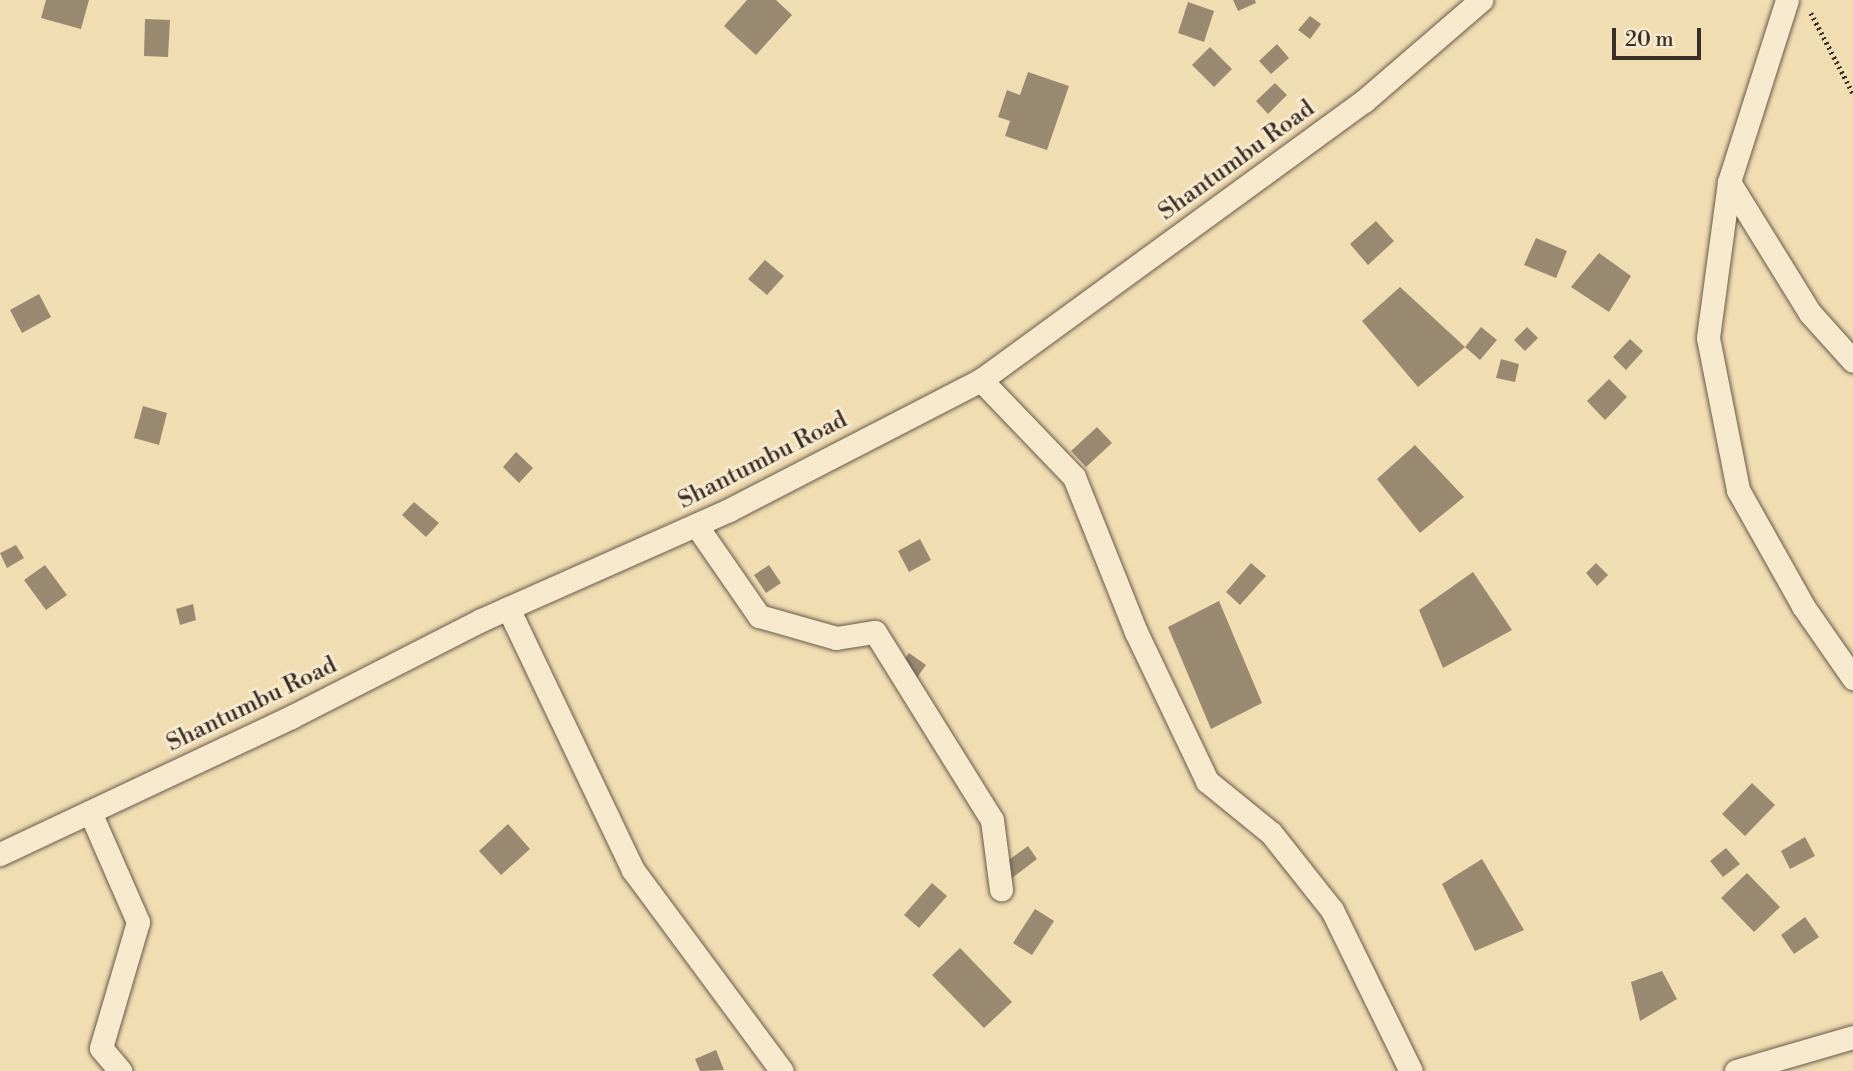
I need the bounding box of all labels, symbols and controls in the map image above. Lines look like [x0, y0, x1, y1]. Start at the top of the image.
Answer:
scale bar [1615, 14, 1704, 58]
text: 20 m [1625, 27, 1674, 53]
street label: Shantumbu Road [1153, 95, 1321, 227]
street label: Shantumbu Road [674, 406, 852, 516]
street label: Shantumbu Road [162, 651, 342, 759]

